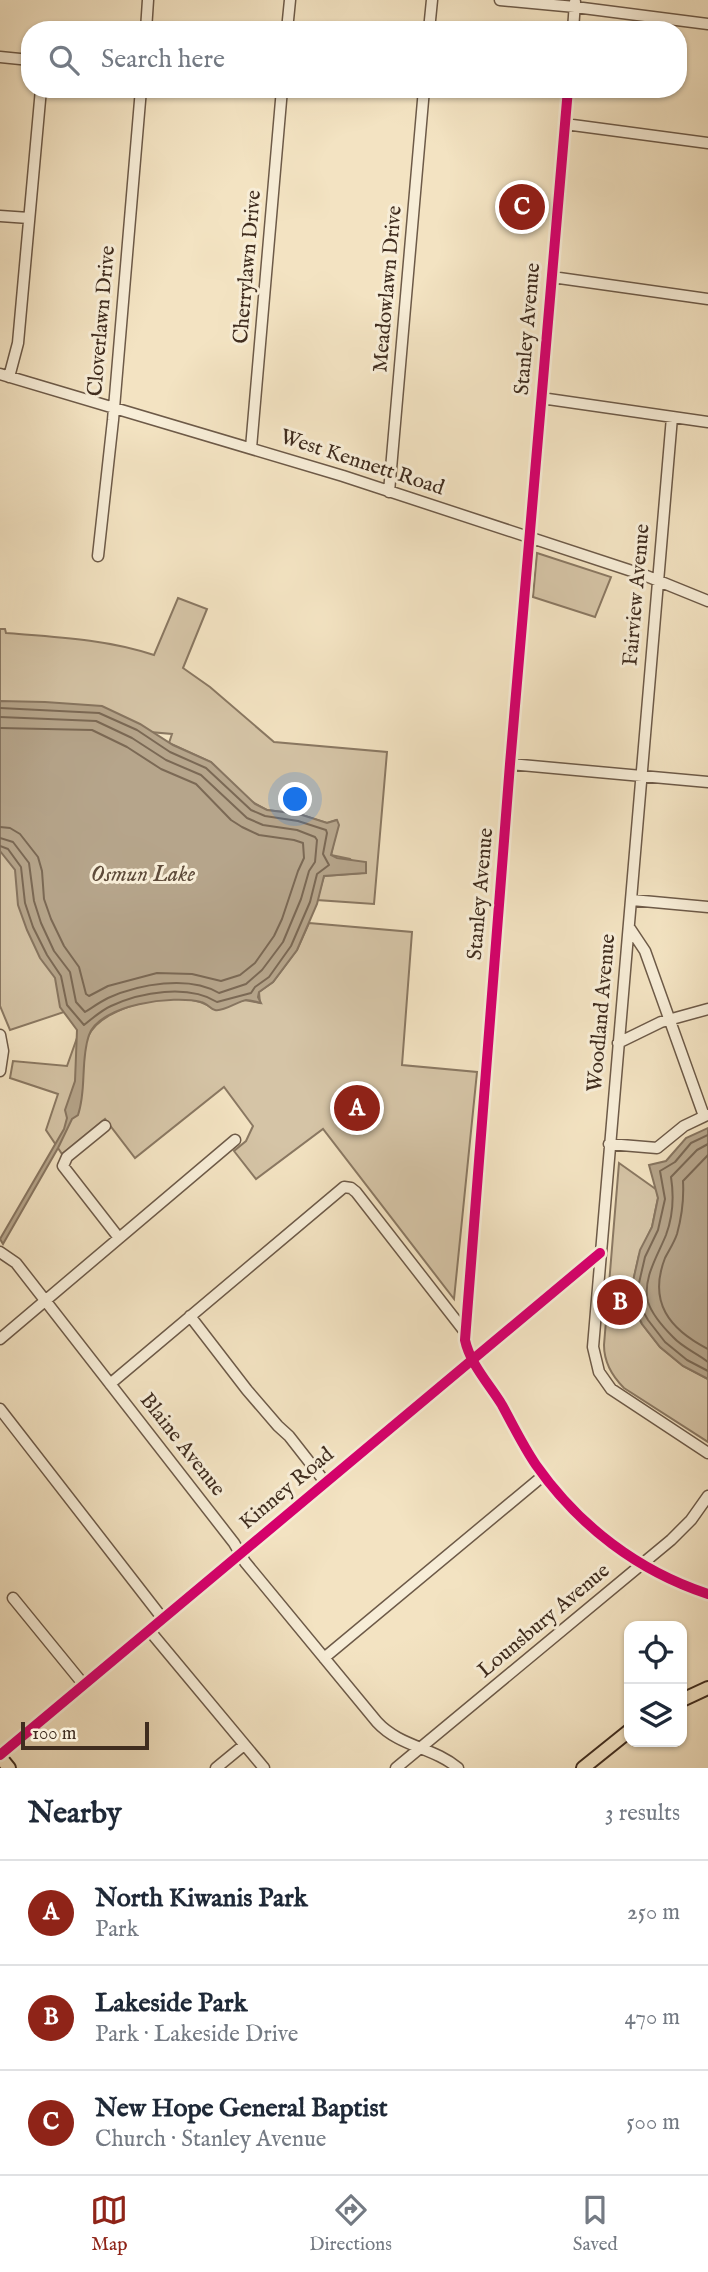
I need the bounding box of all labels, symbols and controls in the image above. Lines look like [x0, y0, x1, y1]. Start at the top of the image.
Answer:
search box [21, 21, 687, 98]
icon: search [45, 41, 83, 79]
text: Search here [101, 43, 225, 76]
pin: C [499, 181, 545, 233]
street label: Cherrylawn Drive [228, 189, 268, 345]
street label: Meadowlawn Drive [367, 204, 409, 373]
street label: Cloverlawn Drive [82, 244, 122, 398]
street label: Stanley Avenue [509, 261, 547, 396]
street label: West Kennett Road [276, 424, 448, 503]
street label: Fairview Avenue [617, 523, 657, 667]
your location [278, 782, 312, 816]
street label: Stanley Avenue [462, 826, 500, 961]
water label: Osmun Lake [91, 860, 196, 889]
street label: Woodland Avenue [582, 932, 622, 1093]
pin: A [334, 1082, 380, 1134]
pin: B [597, 1276, 643, 1328]
street label: Blaine Avenue [133, 1388, 231, 1502]
street label: Kinney Road [234, 1441, 340, 1536]
street label: Lounsbury Avenue [472, 1558, 616, 1684]
map controls [624, 1621, 687, 1747]
button: locate [624, 1621, 687, 1684]
button: layers [624, 1684, 687, 1747]
scale bar [21, 1719, 149, 1751]
text: 100 m [32, 1722, 76, 1746]
text: Nearby [28, 1795, 121, 1833]
text: 3 results [605, 1799, 680, 1828]
text: North Kiwanis Park [95, 1882, 308, 1915]
text: A [43, 1898, 59, 1927]
text: 250 m [627, 1898, 680, 1927]
text: Park [95, 1915, 139, 1944]
text: Lakeside Park [95, 1987, 247, 2020]
text: B [43, 2003, 59, 2032]
text: 470 m [625, 2003, 680, 2032]
text: Park · Lakeside Drive [95, 2020, 298, 2049]
text: New Hope General Baptist [95, 2092, 388, 2125]
text: C [43, 2108, 59, 2137]
text: 500 m [626, 2108, 680, 2137]
text: Church · Stanley Avenue [95, 2125, 326, 2154]
tab: Map [90, 2191, 128, 2257]
tab: Directions [309, 2191, 392, 2257]
tab: Saved [573, 2191, 618, 2257]

